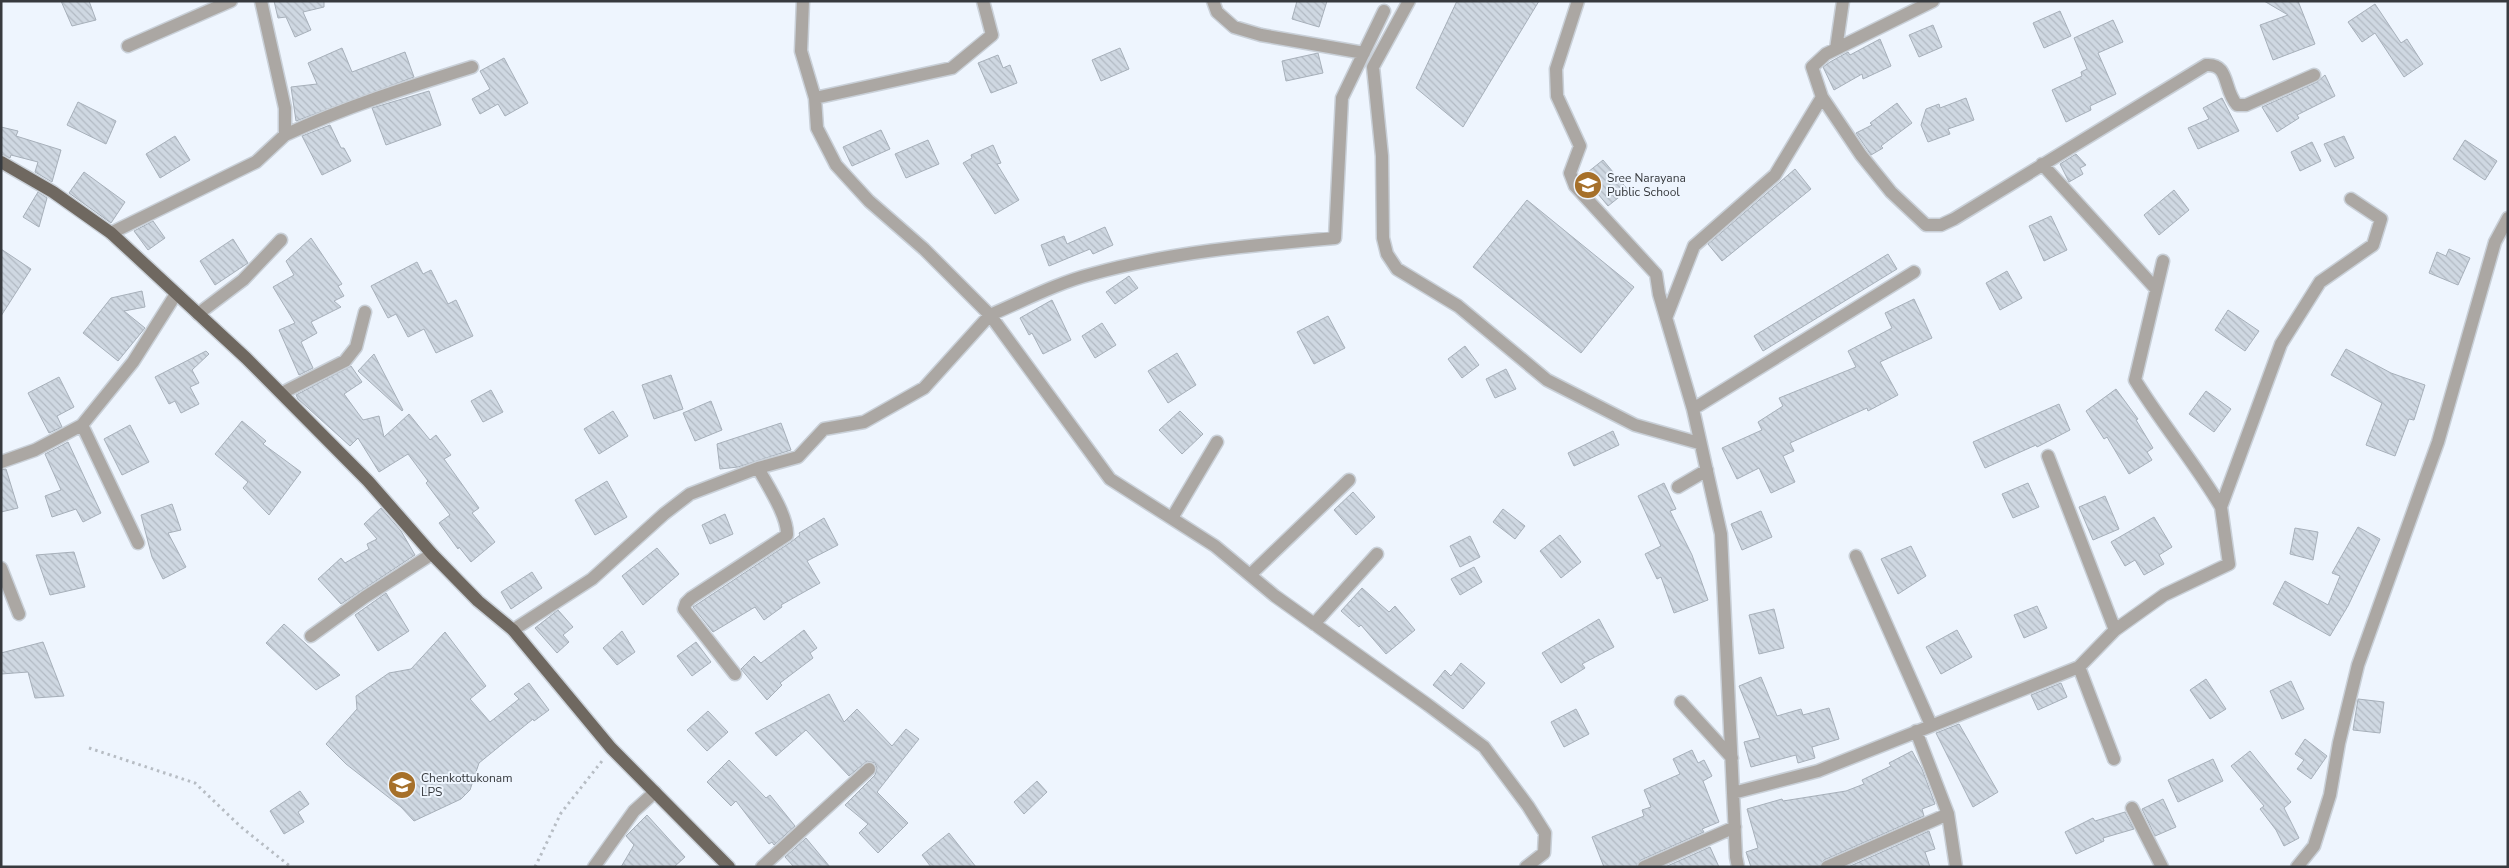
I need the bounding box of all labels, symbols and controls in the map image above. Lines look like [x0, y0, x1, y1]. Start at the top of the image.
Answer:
school or university icon: Sree Narayana Public School [1573, 170, 1603, 200]
place label: Sree Narayana Public School [1607, 170, 1686, 200]
school or university icon: Chenkottukonam LPS [387, 770, 417, 800]
place label: Chenkottukonam LPS [421, 770, 513, 800]

